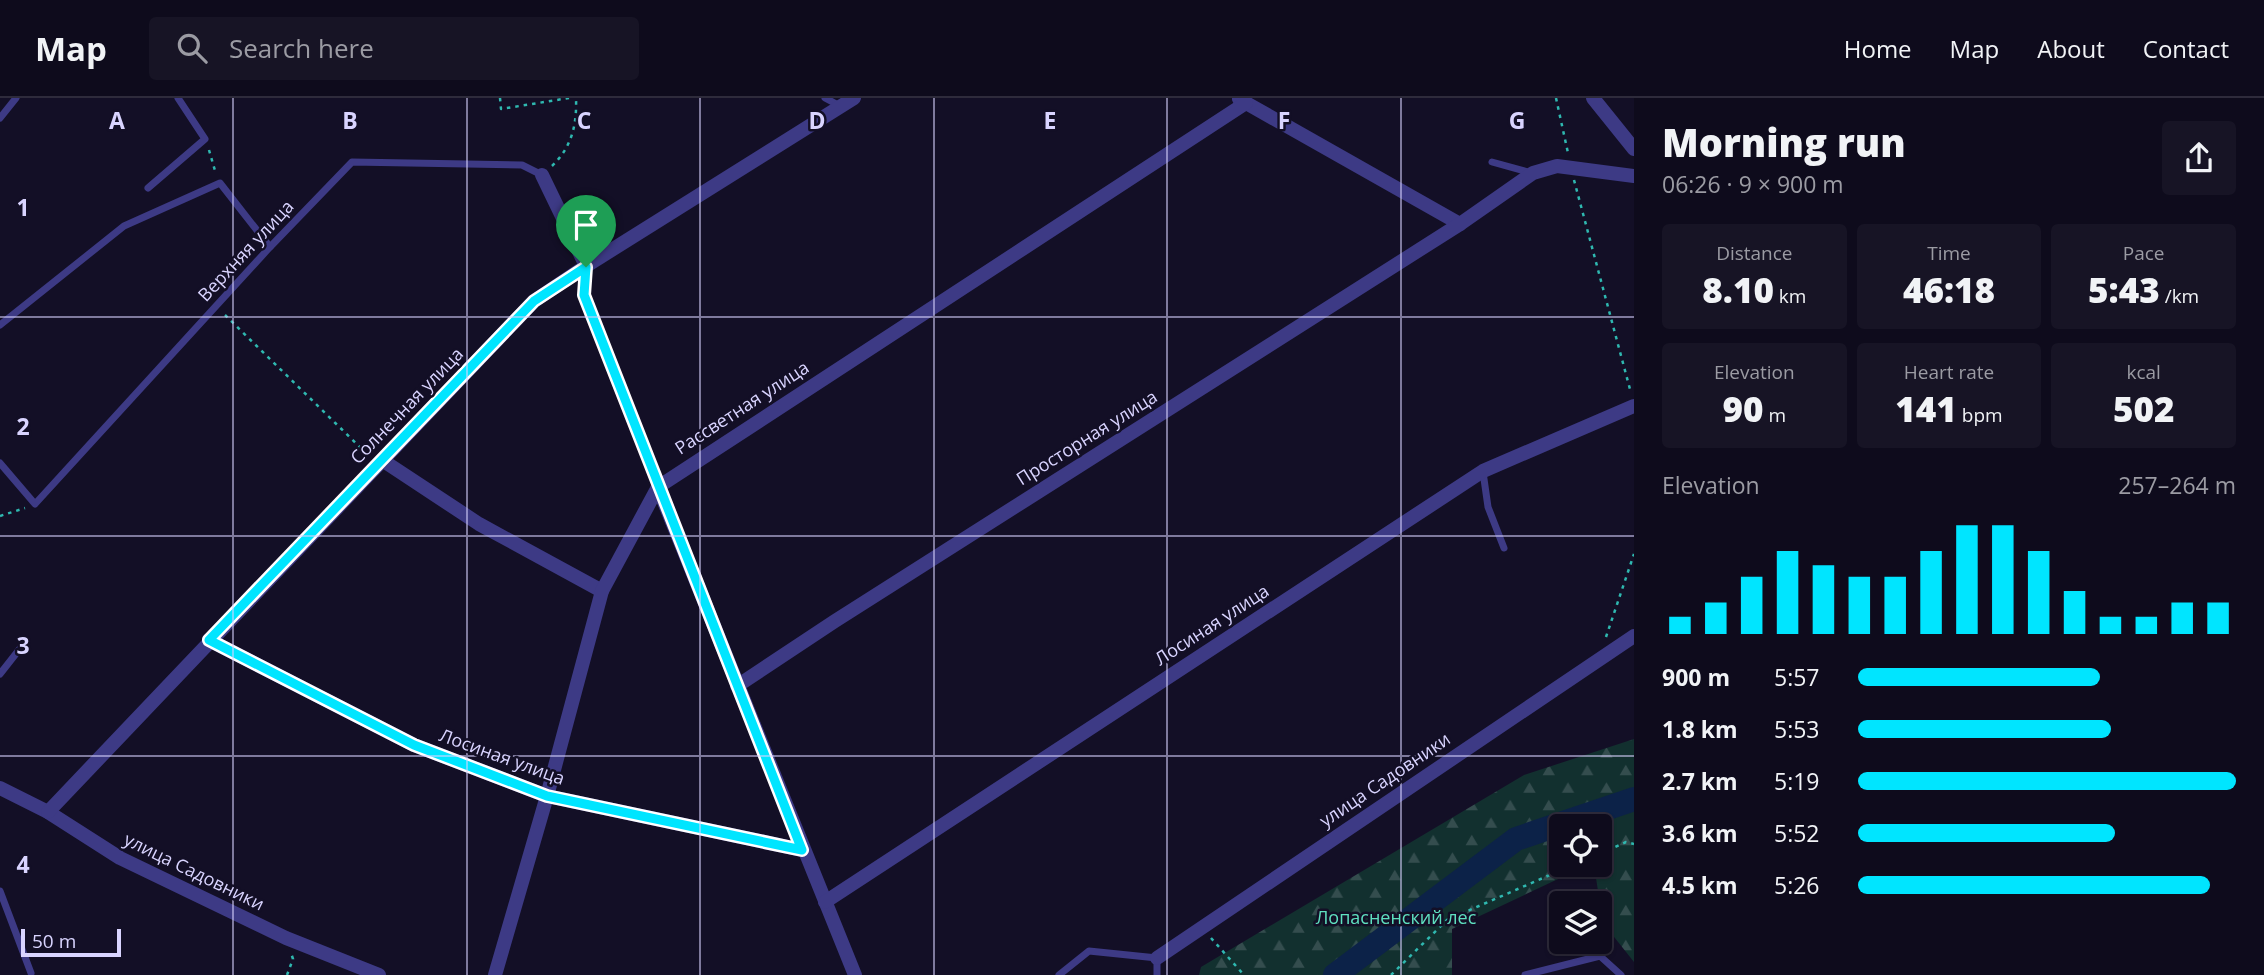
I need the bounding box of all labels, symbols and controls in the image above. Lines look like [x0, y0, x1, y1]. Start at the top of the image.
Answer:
search box [149, 17, 639, 80]
text: Map [35, 26, 107, 71]
icon: search [173, 29, 211, 67]
text: Search here [229, 30, 374, 66]
text: Home [1844, 32, 1912, 65]
text: Map [1950, 32, 1999, 65]
text: About [2037, 32, 2105, 65]
text: Contact [2143, 32, 2229, 65]
text: A [109, 104, 125, 136]
text: B [342, 104, 358, 136]
text: C [577, 104, 591, 136]
text: D [808, 104, 826, 136]
text: E [1044, 104, 1056, 136]
text: F [1278, 104, 1290, 136]
text: G [1509, 104, 1525, 136]
text: Morning run [1662, 116, 1906, 168]
button: share [2162, 121, 2236, 195]
text: 06:26 · 9 × 900 m [1662, 168, 1844, 200]
text: 1 [16, 191, 30, 223]
street label: Верхняя улица [192, 195, 298, 306]
pin [556, 195, 616, 267]
icon: arrive [567, 206, 605, 244]
text: Distance [1716, 240, 1793, 266]
text: Time [1927, 240, 1971, 266]
text: Pace [2123, 240, 2165, 266]
text: 8.10 [1702, 266, 1774, 313]
text: 46:18 [1903, 266, 1995, 313]
text: 5:43 [2088, 266, 2160, 313]
text: km [1774, 283, 1806, 309]
text: /km [2160, 283, 2199, 309]
street label: Солнечная улица [345, 342, 468, 469]
street label: Рассветная улица [670, 355, 813, 459]
text: Elevation [1714, 359, 1795, 385]
text: Heart rate [1904, 359, 1994, 385]
text: kcal [2126, 359, 2161, 385]
street label: Просторная улица [1011, 384, 1162, 490]
text: 90 [1723, 385, 1764, 432]
text: 141 [1895, 385, 1957, 432]
text: 502 [2113, 385, 2174, 432]
text: m [1764, 402, 1786, 428]
text: bpm [1957, 402, 2003, 428]
text: 2 [16, 410, 30, 442]
text: Elevation [1662, 469, 1760, 501]
text: 257–264 m [2118, 469, 2236, 501]
street label: Лосиная улица [1150, 578, 1273, 670]
text: 3 [16, 629, 30, 661]
text: 900 m [1662, 661, 1730, 693]
text: 5:57 [1774, 661, 1820, 693]
text: 1.8 km [1662, 713, 1738, 745]
text: 5:53 [1774, 713, 1820, 745]
street label: Лосиная улица [436, 722, 568, 790]
street label: улица Садовники [1314, 726, 1455, 832]
text: 2.7 km [1662, 765, 1738, 797]
text: 5:19 [1774, 765, 1820, 797]
map controls [1549, 814, 1612, 954]
button: locate [1549, 814, 1612, 877]
text: 3.6 km [1662, 817, 1738, 849]
text: 5:52 [1774, 817, 1820, 849]
street label: улица Садовники [120, 827, 269, 915]
text: 4 [16, 848, 30, 880]
text: 4.5 km [1662, 869, 1738, 901]
text: 5:26 [1774, 869, 1820, 901]
button: layers [1549, 891, 1612, 954]
park label: Лопасненский лес [1316, 905, 1477, 929]
scale bar [21, 926, 121, 958]
text: 50 m [32, 928, 76, 954]

